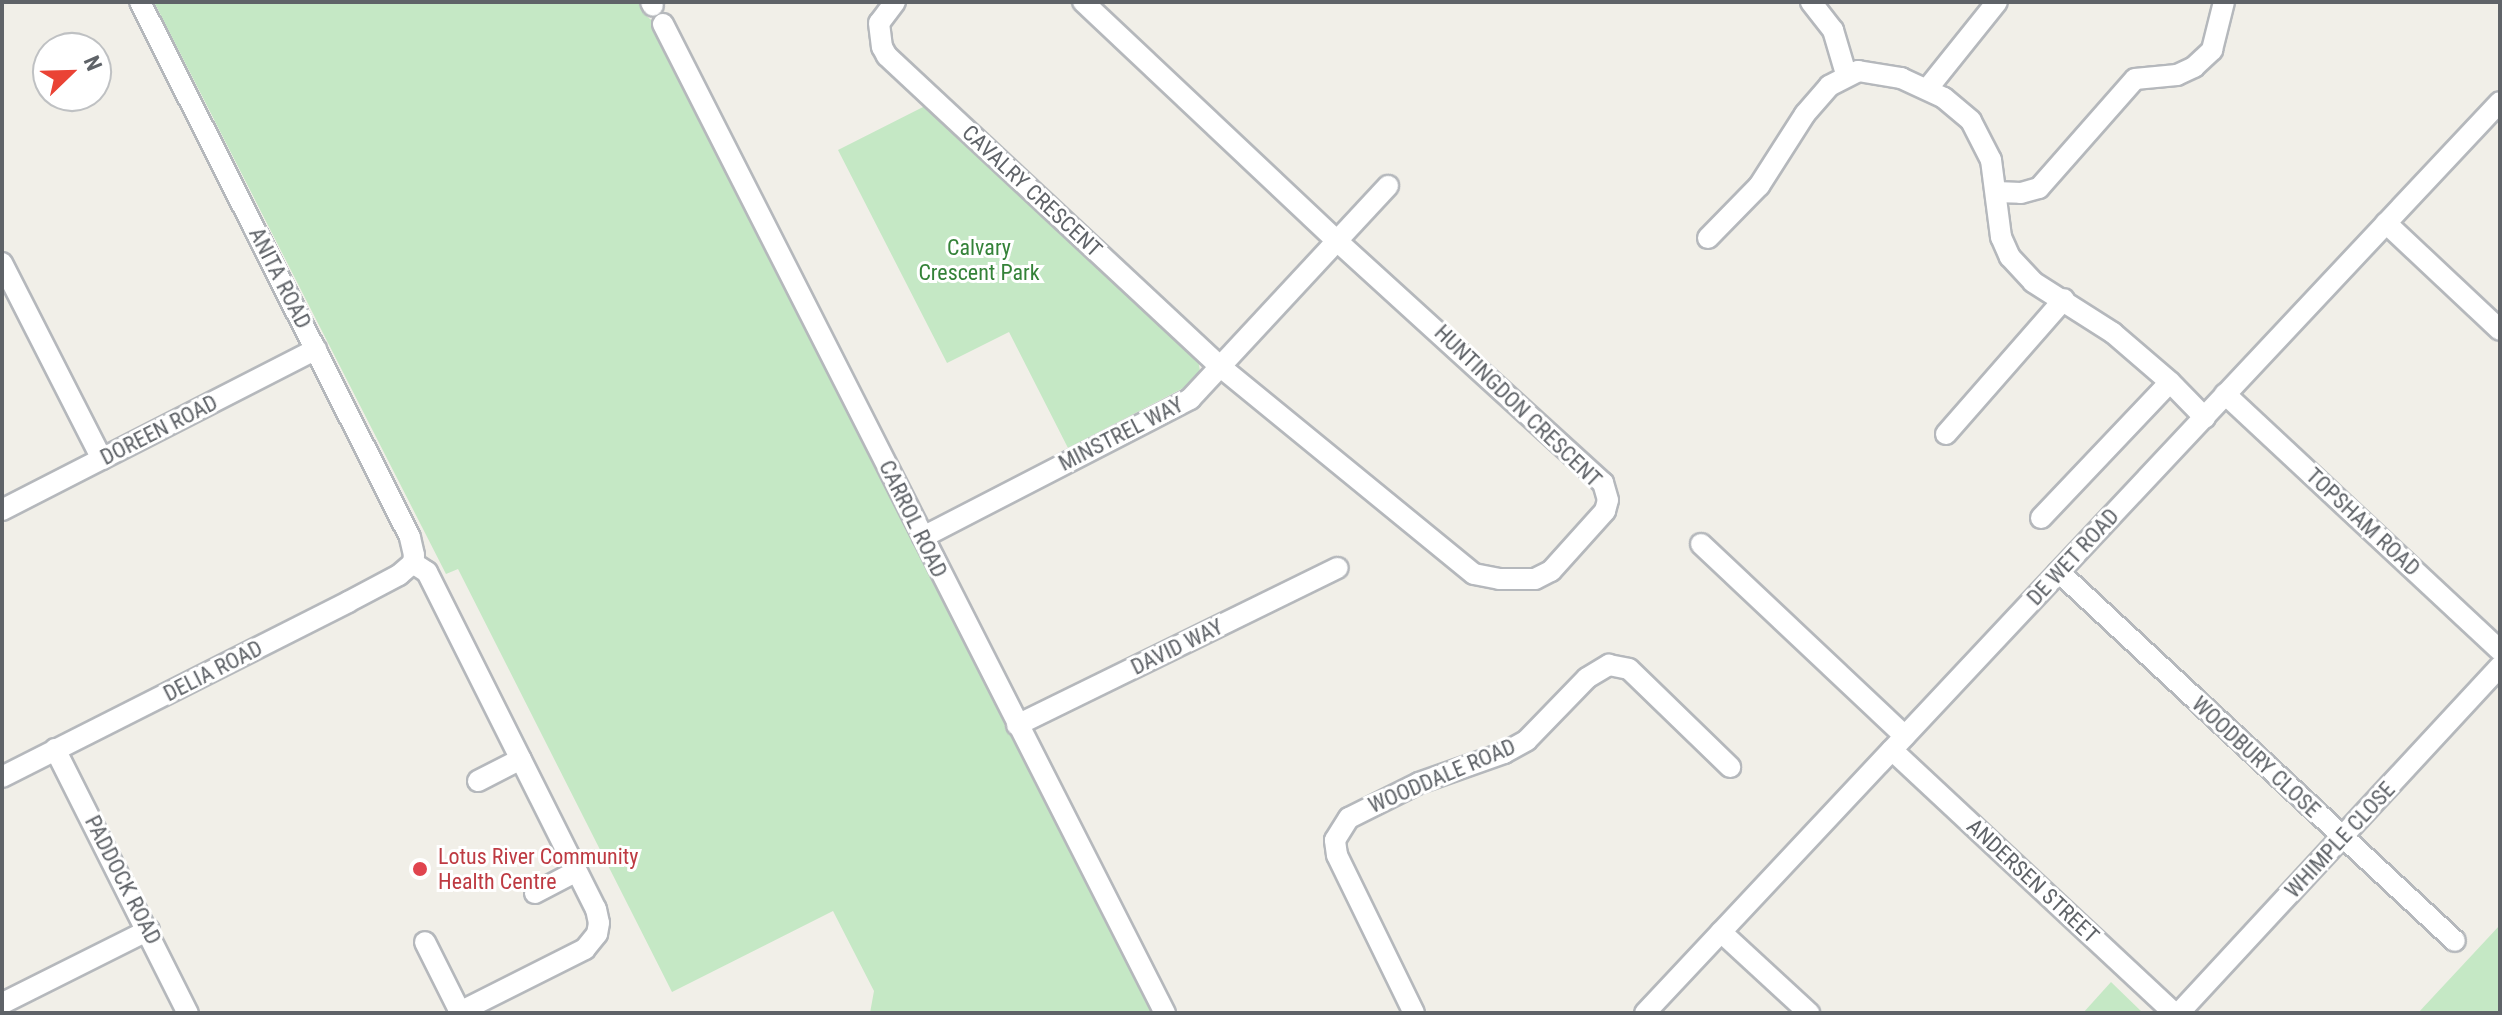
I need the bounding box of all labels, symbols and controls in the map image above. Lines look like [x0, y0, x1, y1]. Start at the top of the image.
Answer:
north arrow [32, 32, 112, 112]
text: N [79, 52, 107, 74]
street label: CAVALRY CRESCENT [957, 120, 1107, 262]
street label: ANITA ROAD [243, 223, 317, 333]
park label: Calvary Crescent Park [918, 234, 1040, 286]
street label: HUNTINGDON CRESCENT [1429, 319, 1607, 493]
street label: DOREEN ROAD [96, 389, 222, 471]
street label: MINSTREL WAY [1054, 391, 1188, 477]
street label: CARROL ROAD [873, 456, 953, 582]
street label: TOPSHAM ROAD [2301, 463, 2425, 581]
street label: DE WET ROAD [2021, 503, 2125, 611]
street label: DAVID WAY [1127, 613, 1227, 681]
street label: DELIA ROAD [159, 635, 267, 707]
street label: WOODBURY CLOSE [2186, 691, 2326, 823]
street label: WOODDALE ROAD [1365, 733, 1519, 819]
street label: WHIMPLE CLOSE [2280, 777, 2400, 903]
street label: PADDOCK ROAD [79, 811, 167, 949]
street label: ANDERSEN STREET [1962, 813, 2104, 949]
place label: Lotus River Community Health Centre [438, 843, 638, 894]
marker: Lotus River Community Health Centre [409, 858, 431, 880]

